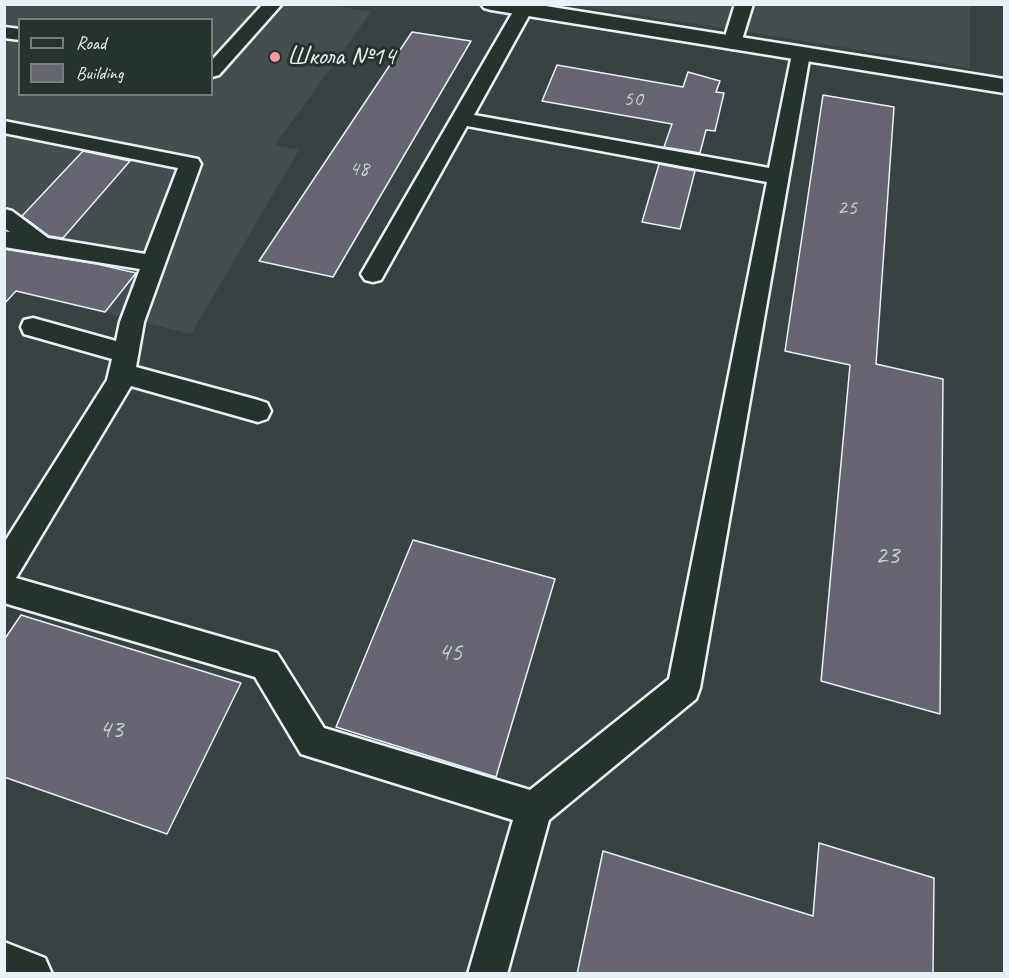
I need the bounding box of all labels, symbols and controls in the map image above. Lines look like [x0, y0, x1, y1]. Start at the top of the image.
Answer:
legend [18, 18, 213, 96]
text: Road [76, 32, 106, 54]
place label: Школа №14 [287, 41, 396, 73]
marker: Школа №14 [268, 50, 282, 64]
text: Building [76, 62, 123, 84]
house number: 50 [623, 86, 643, 112]
house number: 48 [349, 156, 369, 182]
house number: 25 [837, 195, 857, 221]
house number: 23 [875, 540, 899, 572]
house number: 45 [438, 637, 462, 669]
house number: 43 [99, 714, 123, 746]

